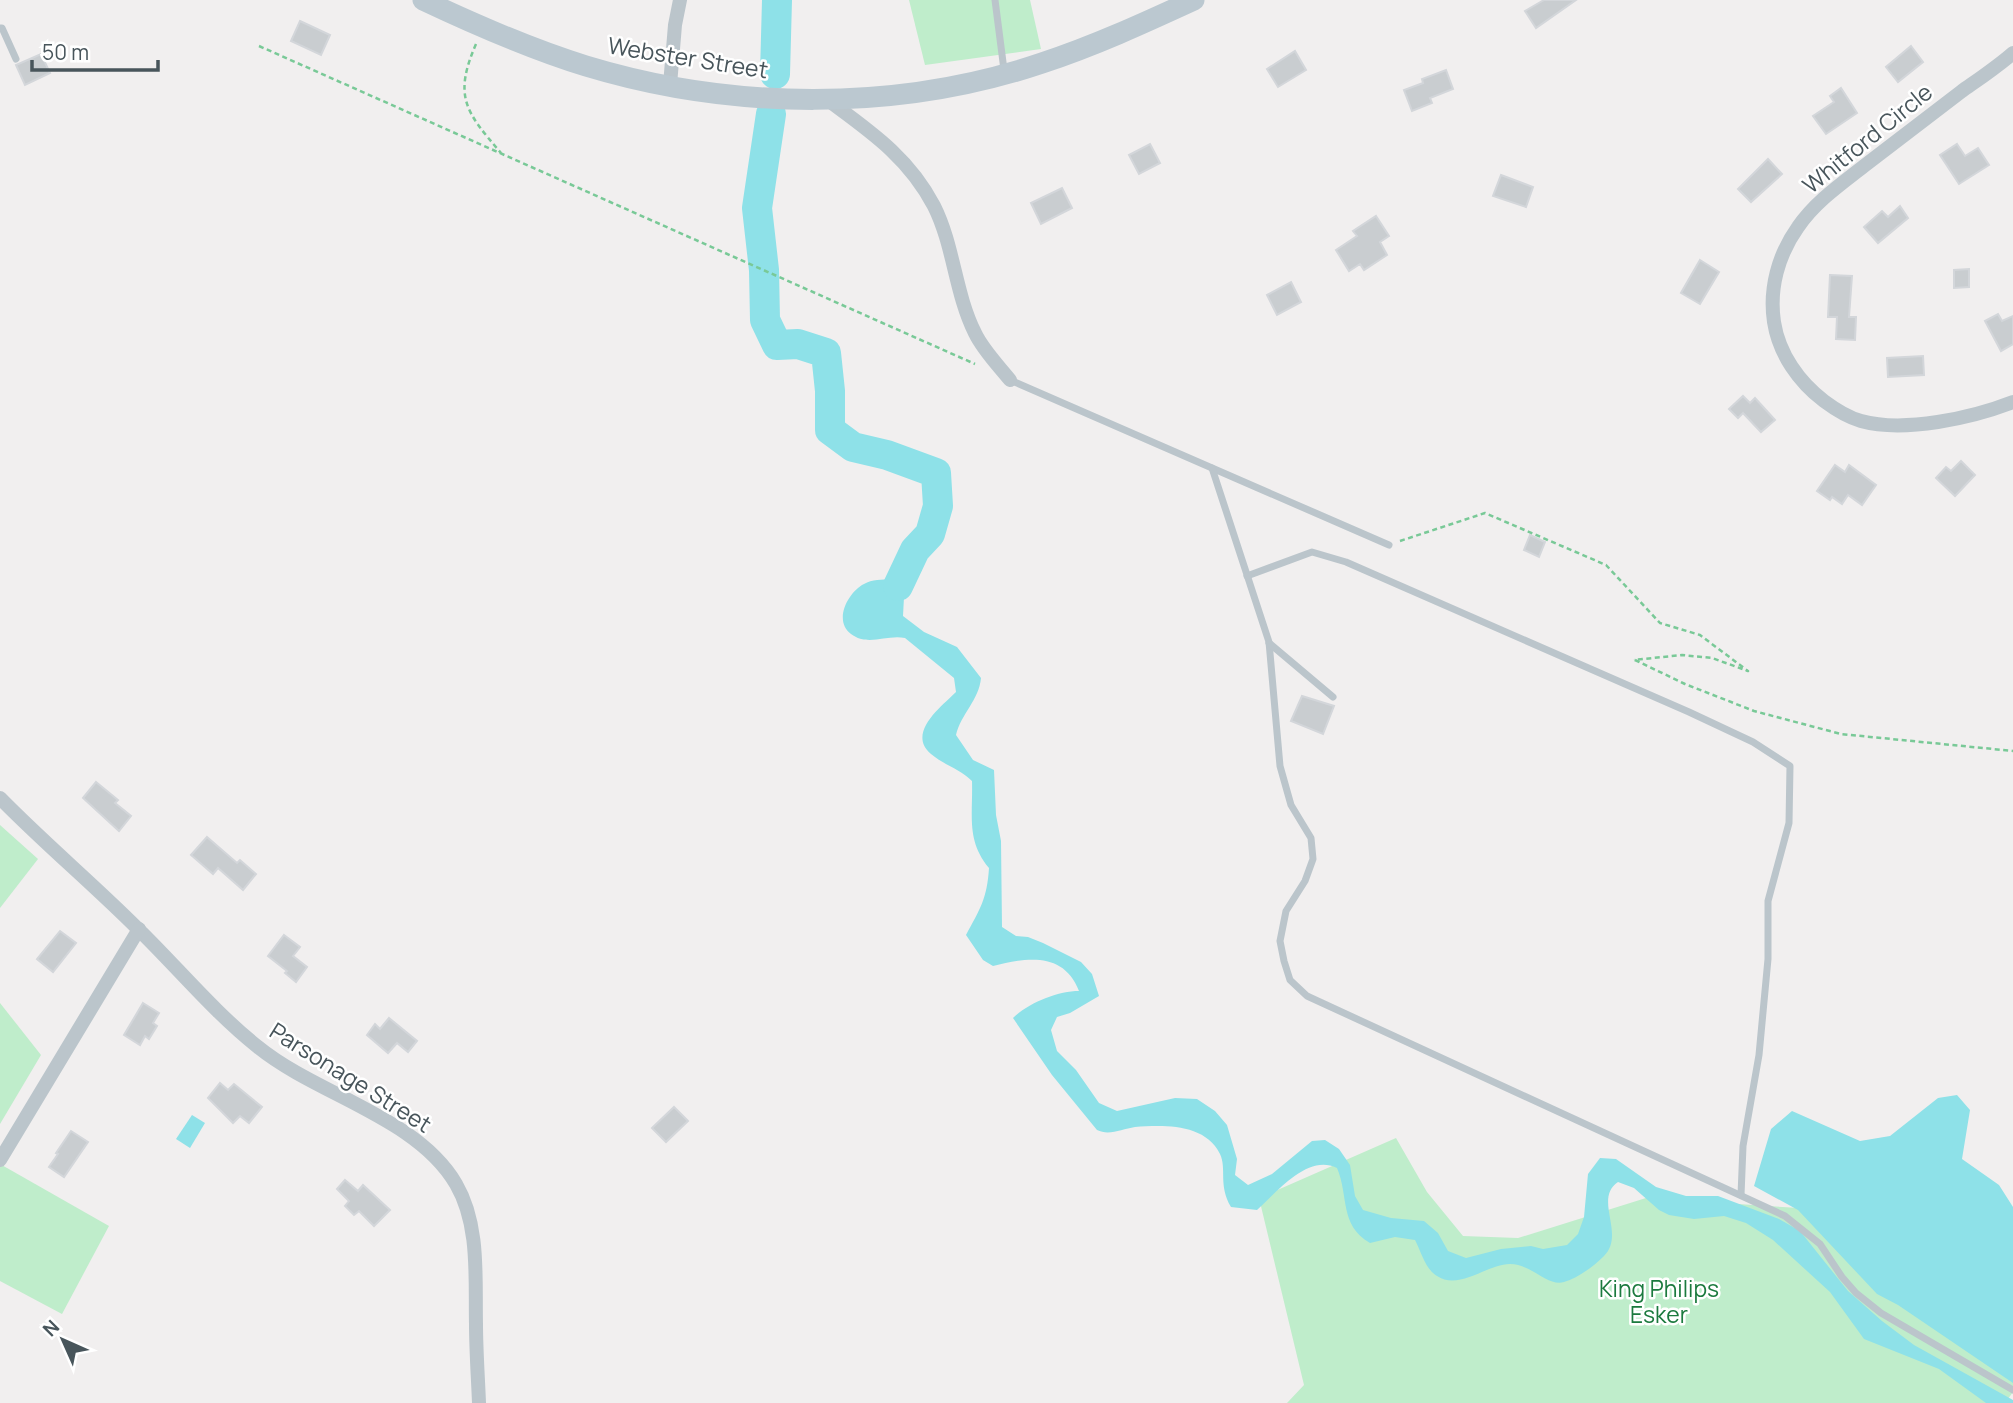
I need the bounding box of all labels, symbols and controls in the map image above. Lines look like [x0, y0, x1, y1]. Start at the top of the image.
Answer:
scale bar [32, 28, 158, 72]
street label: Webster Street [606, 29, 770, 85]
text: 50 m [42, 38, 89, 66]
street label: Whitford Circle [1795, 76, 1939, 200]
street label: Parsonage Street [264, 1014, 438, 1140]
park label: King Philips Esker [1599, 1272, 1719, 1330]
north arrow [28, 1305, 98, 1375]
text: N [37, 1314, 65, 1342]

